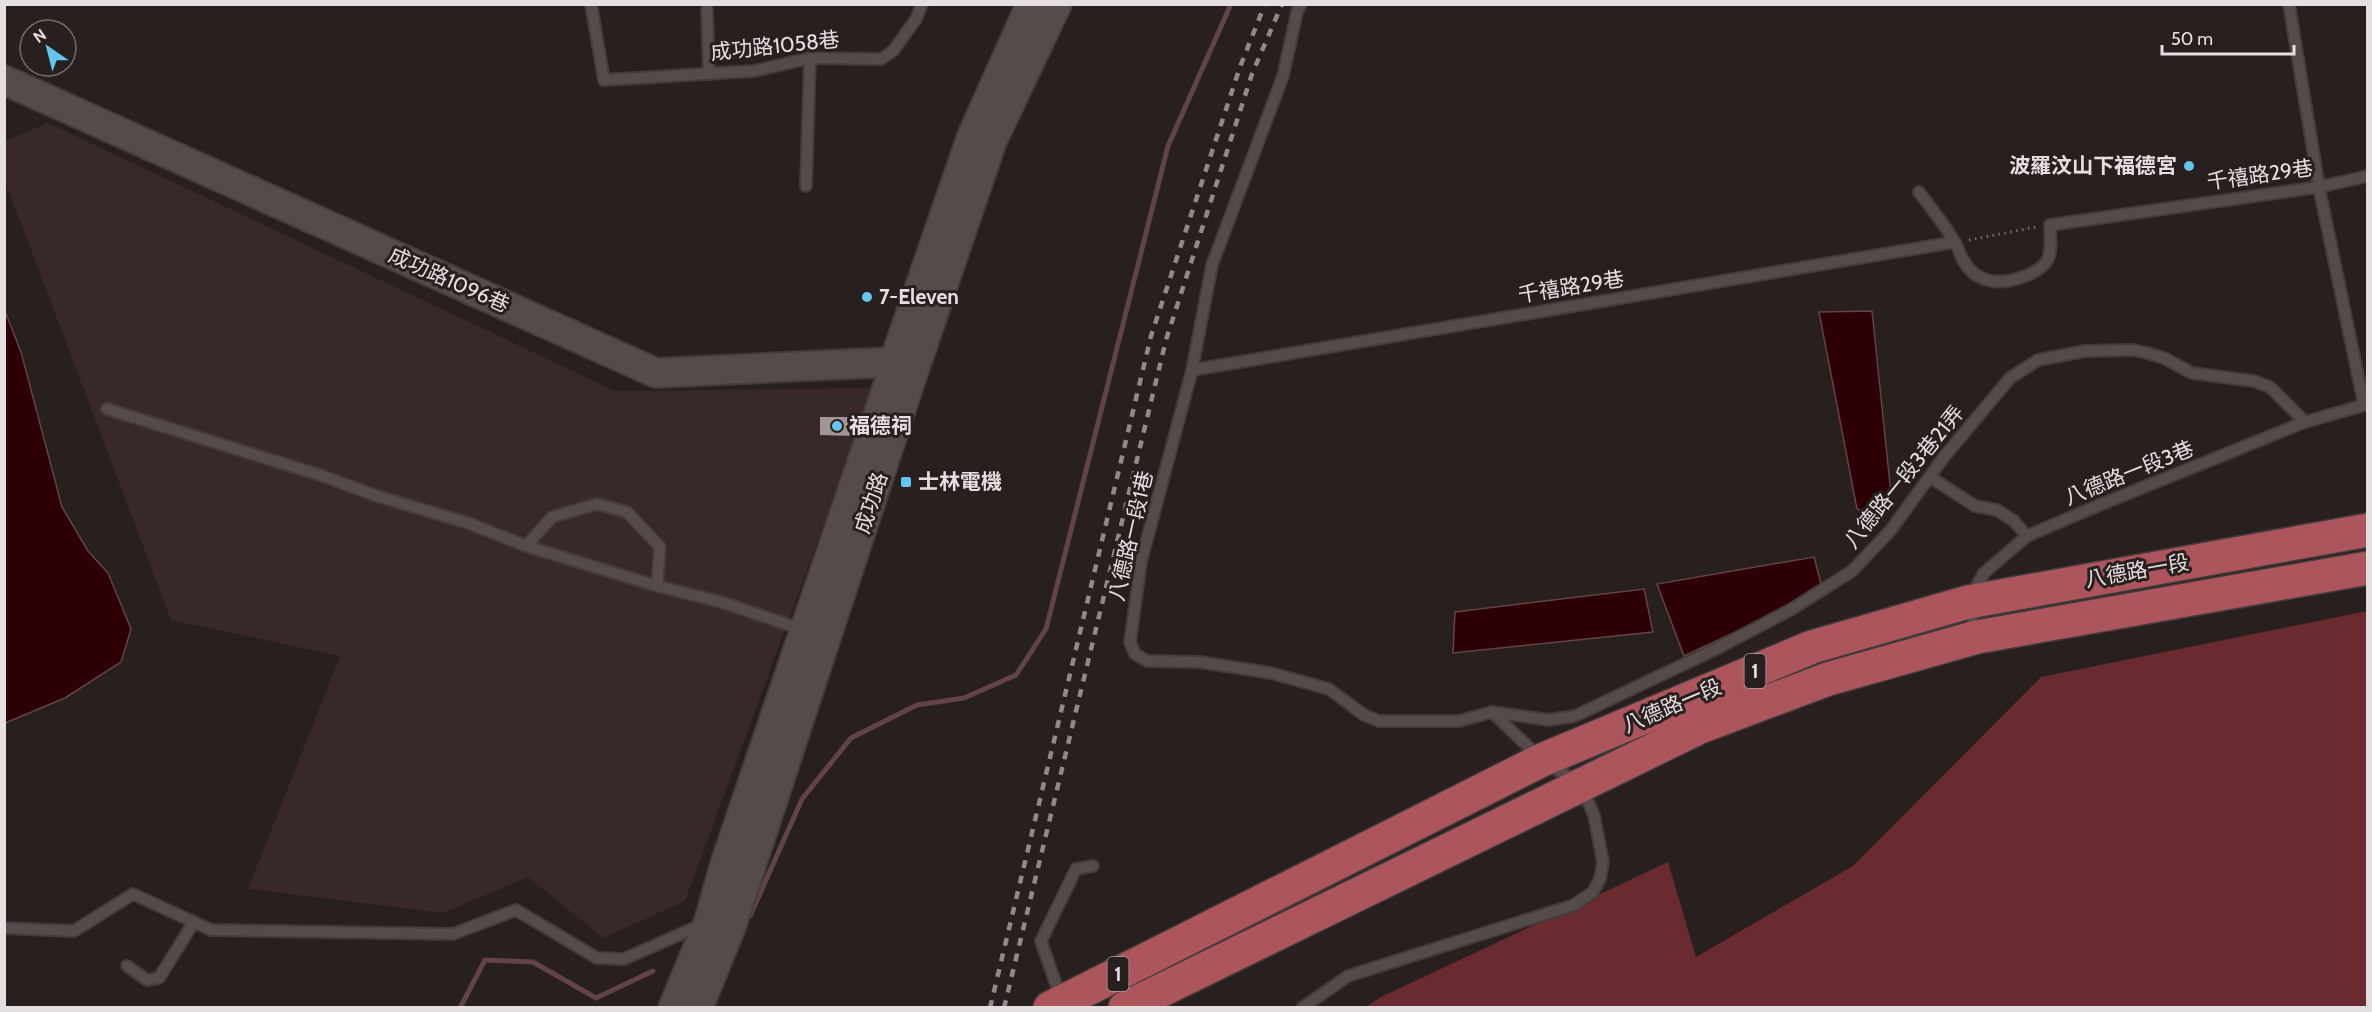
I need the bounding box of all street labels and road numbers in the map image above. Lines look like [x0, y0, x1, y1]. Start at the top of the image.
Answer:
street label: 成功路1058巷 [709, 26, 841, 65]
street label: 千禧路29巷 [2205, 155, 2315, 194]
street label: 成功路1096巷 [385, 242, 513, 317]
street label: 千禧路29巷 [1516, 266, 1626, 307]
street label: 八德路一段3巷21弄 [1838, 400, 1969, 553]
street label: 八德路一段3巷 [2060, 435, 2197, 510]
street label: 八德路一段1巷 [1103, 468, 1158, 603]
street label: 成功路 [849, 469, 892, 537]
street label: 八德路一段 [2083, 549, 2191, 592]
road number: 1 [1744, 654, 1766, 688]
street label: 八德路一段 [1619, 674, 1725, 738]
road number: 1 [1108, 957, 1128, 991]

